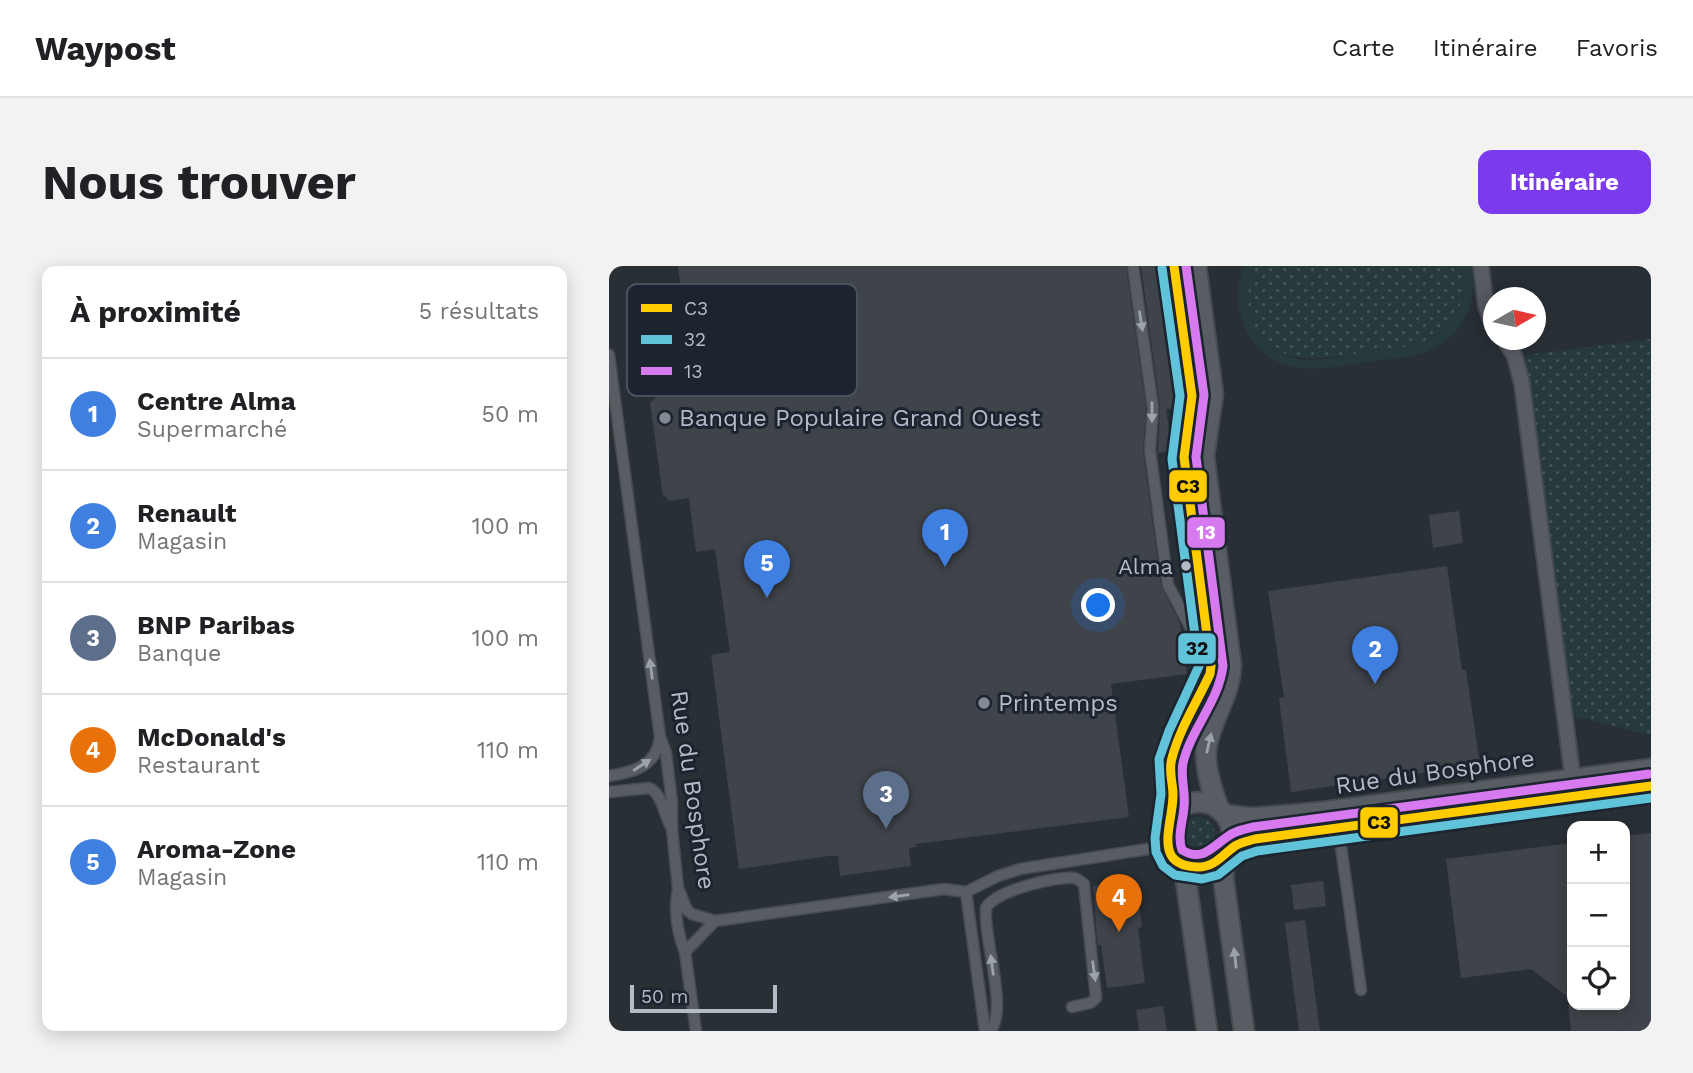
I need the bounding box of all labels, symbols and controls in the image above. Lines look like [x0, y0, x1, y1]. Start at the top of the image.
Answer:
text: Waypost [35, 29, 176, 68]
text: Carte [1332, 34, 1395, 62]
text: Itinéraire [1433, 34, 1538, 62]
text: Favoris [1576, 34, 1658, 62]
button: Itinéraire [1478, 150, 1651, 214]
text: Nous trouver [42, 153, 356, 211]
legend [627, 284, 857, 396]
north arrow [1483, 287, 1546, 350]
text: À proximité [70, 294, 241, 329]
text: C3 [684, 297, 708, 320]
text: 5 résultats [419, 298, 539, 325]
one-way arrow [1136, 310, 1147, 332]
text: 32 [684, 328, 706, 351]
text: 13 [684, 360, 703, 383]
text: Centre Alma [137, 386, 296, 416]
text: 1 [88, 401, 98, 428]
text: 50 m [482, 401, 539, 428]
one-way arrow [1146, 401, 1158, 423]
place label: Banque Populaire Grand Ouest [679, 404, 1040, 432]
marker: Banque Populaire Grand Ouest [657, 410, 673, 426]
text: Supermarché [137, 416, 287, 443]
line badge: C3 [1168, 469, 1208, 503]
text: C3 [1176, 475, 1200, 498]
text: Renault [137, 498, 236, 528]
pin: 1 [922, 509, 968, 567]
text: 2 [86, 513, 100, 540]
text: 100 m [472, 513, 539, 540]
line badge: 13 [1186, 516, 1226, 549]
text: 13 [1196, 521, 1216, 544]
text: Magasin [137, 528, 227, 555]
pin: 5 [744, 540, 790, 598]
place label: Alma [1118, 554, 1173, 579]
marker: Alma [1179, 559, 1193, 573]
your location [1081, 588, 1115, 622]
text: BNP Paribas [137, 610, 295, 640]
text: 3 [86, 625, 100, 652]
text: 100 m [472, 625, 539, 652]
pin: 2 [1352, 626, 1398, 684]
line badge: 32 [1177, 632, 1217, 665]
text: 32 [1186, 637, 1208, 660]
text: Banque [137, 640, 221, 667]
one-way arrow [645, 658, 656, 680]
street label: Rue du Bosphore [665, 689, 721, 891]
place label: Printemps [998, 689, 1118, 717]
marker: Printemps [976, 695, 992, 711]
text: McDonald's [137, 722, 286, 752]
one-way arrow [1204, 732, 1215, 754]
text: 4 [86, 737, 100, 764]
text: 110 m [477, 737, 539, 764]
street label: Rue du Bosphore [1334, 744, 1536, 800]
text: Restaurant [137, 752, 260, 779]
one-way arrow [633, 759, 652, 772]
pin: 3 [863, 771, 909, 829]
line badge: C3 [1359, 806, 1399, 839]
text: C3 [1367, 811, 1391, 834]
map controls [1567, 821, 1630, 1010]
button: + [1567, 821, 1630, 884]
text: Aroma-Zone [137, 834, 296, 864]
text: 5 [86, 849, 100, 876]
text: 110 m [477, 849, 539, 876]
text: Magasin [137, 864, 227, 891]
pin: 4 [1096, 874, 1142, 932]
button: − [1567, 884, 1630, 947]
one-way arrow [888, 891, 910, 902]
one-way arrow [1229, 947, 1240, 969]
button: locate [1567, 947, 1630, 1010]
one-way arrow [986, 953, 997, 975]
one-way arrow [1088, 960, 1099, 982]
scale bar [630, 982, 777, 1014]
text: 50 m [641, 985, 688, 1008]

